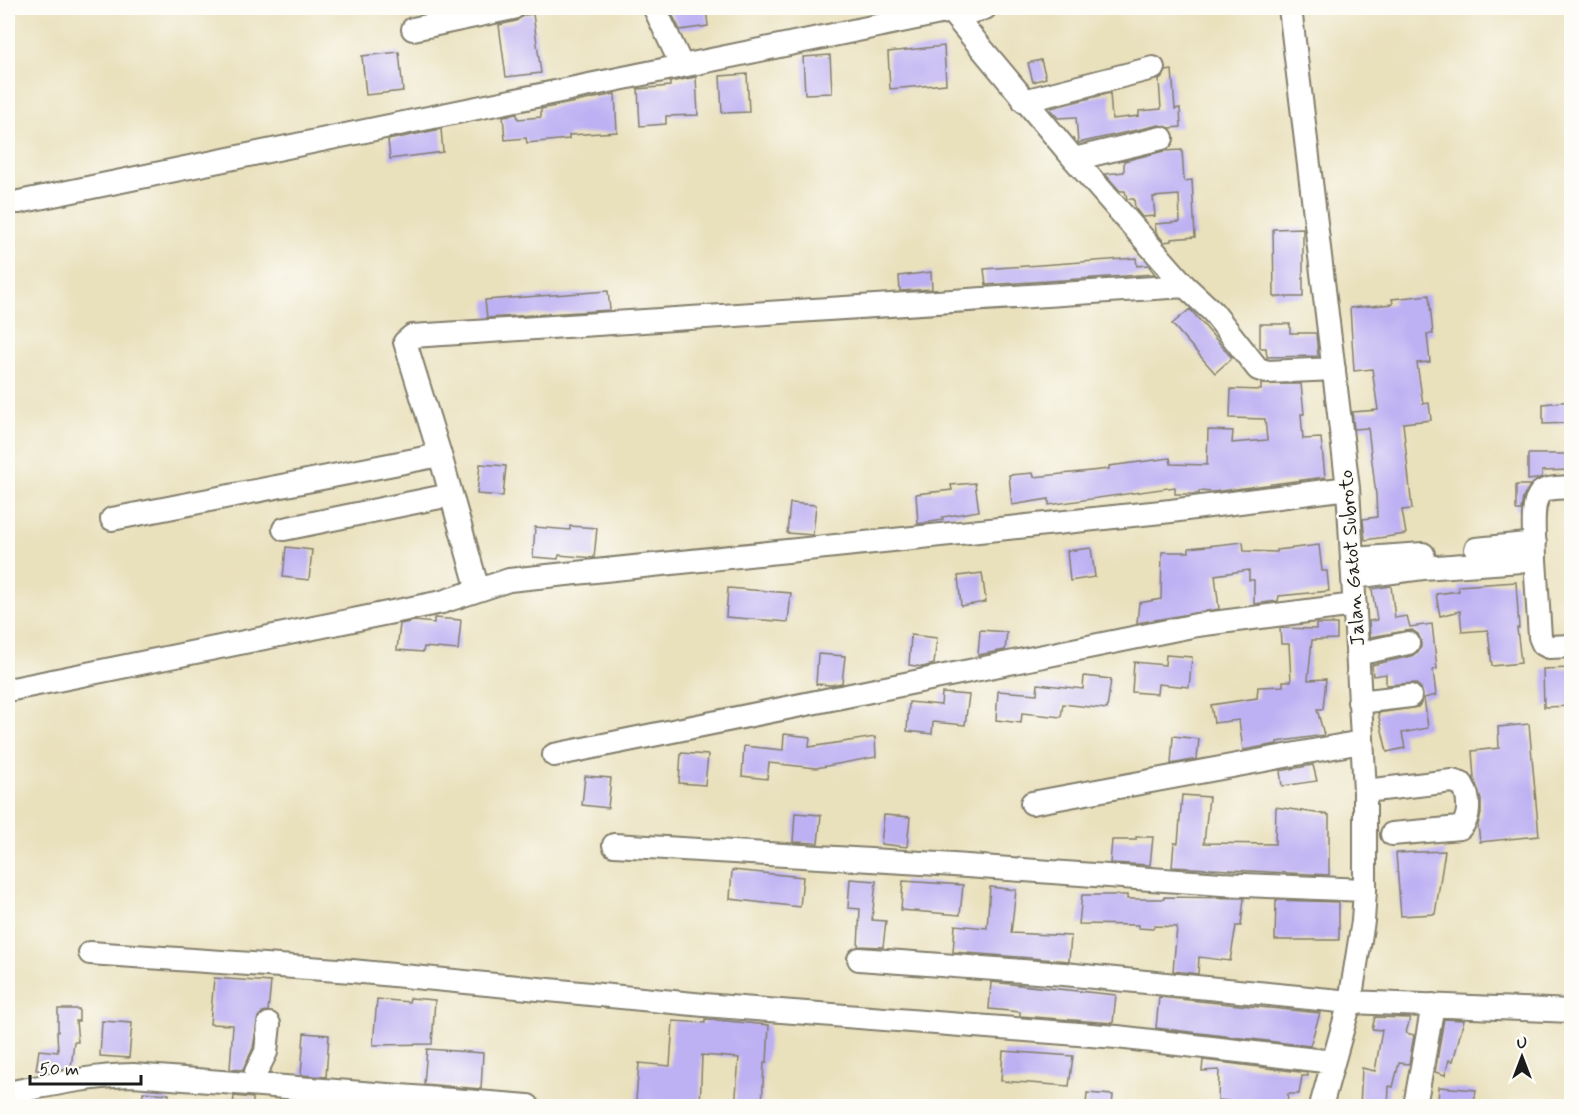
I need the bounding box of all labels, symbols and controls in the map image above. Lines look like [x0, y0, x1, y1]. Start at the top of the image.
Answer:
street label: Jalan Gatot Subroto [1333, 469, 1372, 647]
north arrow [1492, 1027, 1552, 1087]
text: U [1517, 1033, 1527, 1054]
scale bar [30, 1048, 141, 1086]
text: 50 m [39, 1058, 79, 1082]

